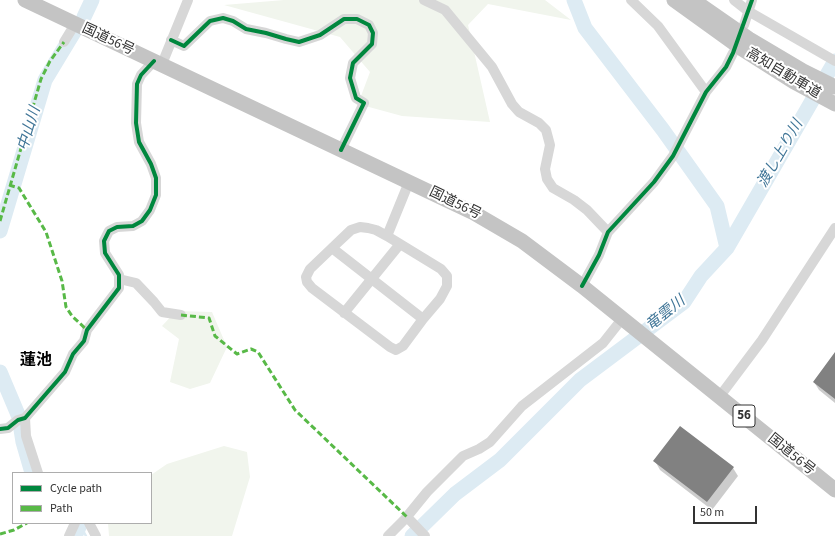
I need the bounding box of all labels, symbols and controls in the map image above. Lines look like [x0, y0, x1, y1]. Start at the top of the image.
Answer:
street label: 国道56号 [79, 21, 137, 59]
street label: 高知自動車道 [743, 45, 823, 103]
water label: 中山川 [15, 105, 45, 153]
water label: 渡し上り川 [754, 117, 808, 191]
street label: 国道56号 [426, 184, 484, 224]
water label: 竜雲川 [643, 293, 689, 335]
district label: 蓮池 [20, 351, 52, 371]
road number: 56 [733, 405, 755, 427]
street label: 国道56号 [764, 431, 818, 479]
legend [12, 472, 152, 524]
text: Cycle path [50, 480, 102, 497]
scale bar [695, 498, 759, 524]
text: Path [50, 500, 73, 517]
text: 50 m [700, 504, 724, 521]

